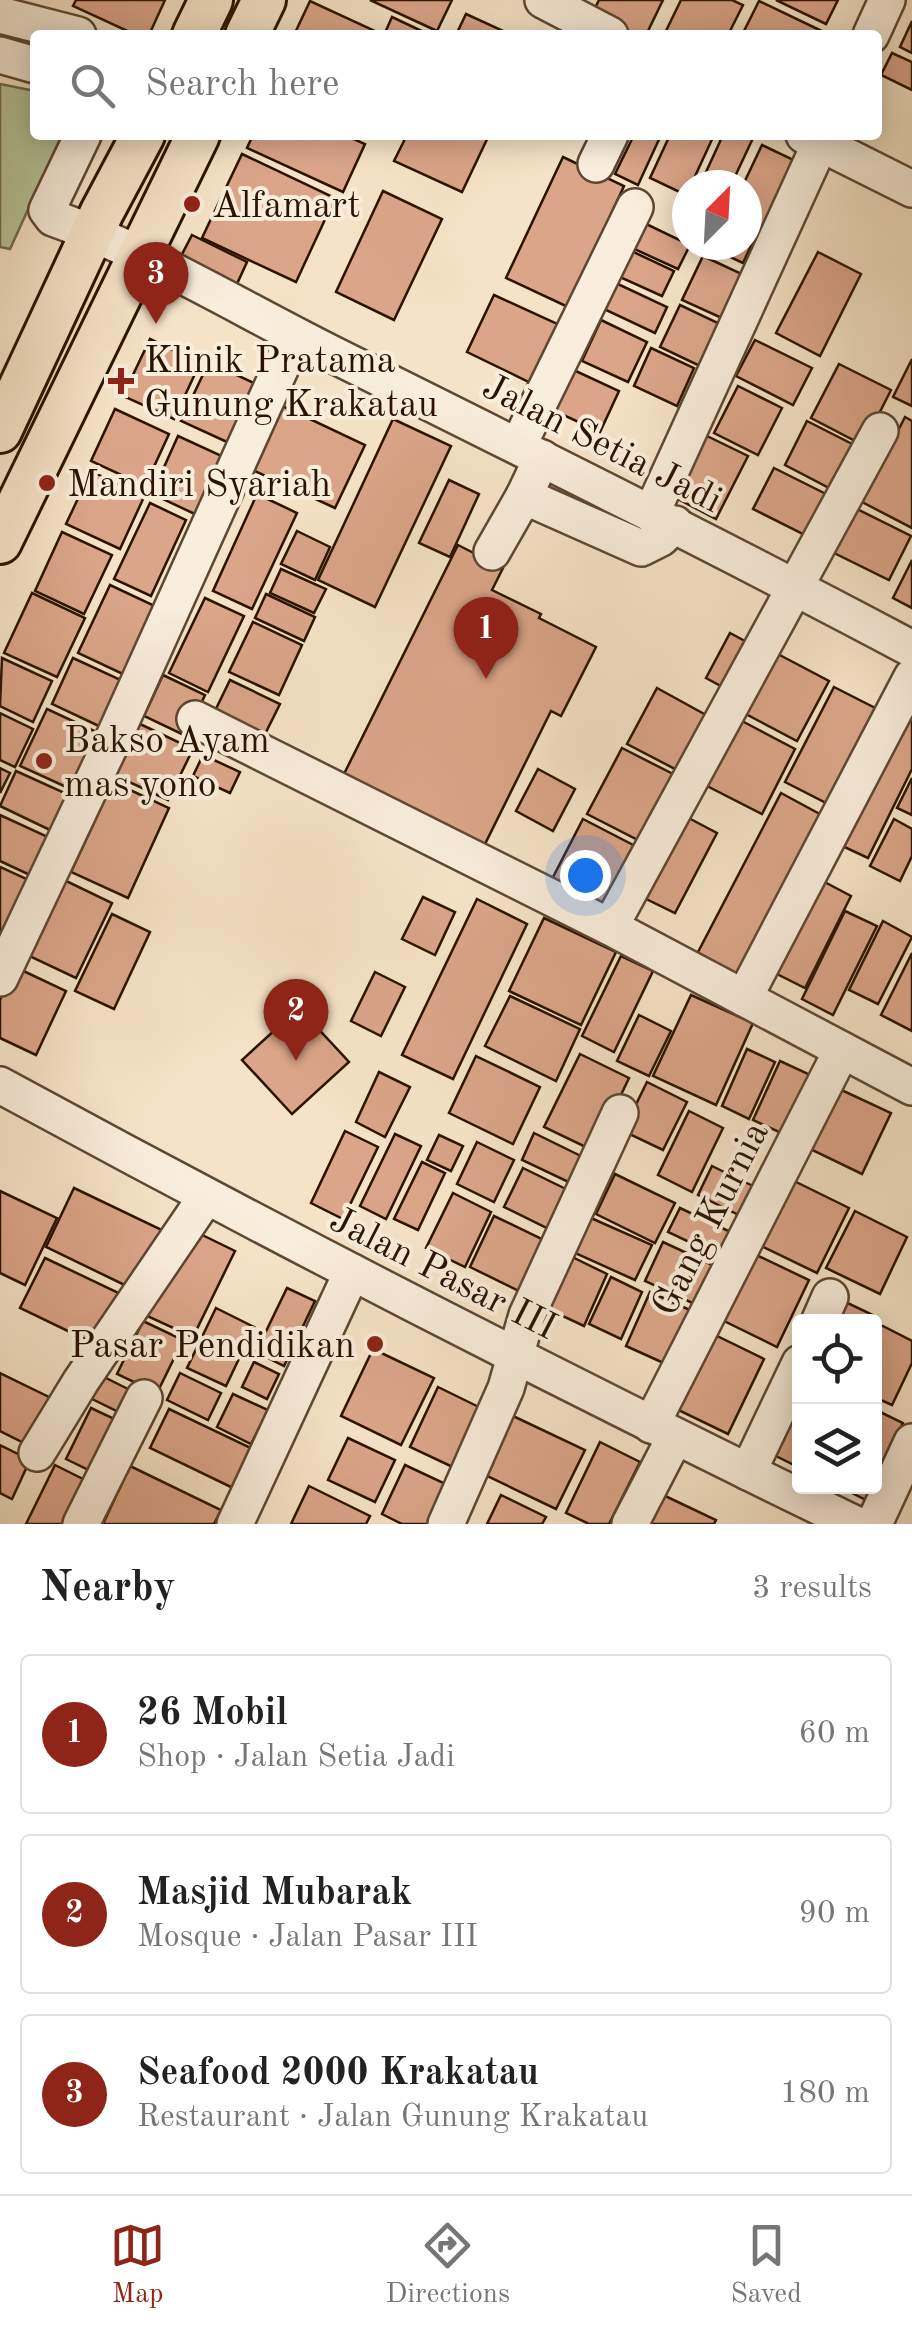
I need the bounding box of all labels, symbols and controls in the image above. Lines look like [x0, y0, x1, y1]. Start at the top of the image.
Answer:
search box [30, 30, 882, 140]
icon: search [65, 58, 120, 113]
text: Search here [145, 66, 340, 104]
north arrow [672, 170, 762, 260]
place label: Alfamart [212, 188, 360, 226]
marker: Alfamart [181, 193, 203, 215]
pin: 3 [124, 242, 188, 324]
place label: Klinik Pratama Gunung Krakatau [144, 343, 438, 425]
marker: Klinik Pratama Gunung Krakatau [108, 368, 134, 394]
street label: Jalan Setia Jadi [476, 368, 727, 521]
place label: Mandiri Syariah [67, 467, 331, 505]
marker: Mandiri Syariah [36, 472, 58, 494]
pin: 1 [454, 596, 518, 679]
place label: Bakso Ayam mas yono [64, 723, 270, 805]
marker: Bakso Ayam mas yono [33, 750, 55, 772]
your location [560, 850, 611, 901]
pin: 2 [264, 978, 328, 1061]
street label: Gang Kurnia [647, 1116, 777, 1322]
street label: Jalan Pasar III [323, 1201, 562, 1348]
map controls [792, 1314, 882, 1494]
button: locate [792, 1314, 882, 1404]
place label: Pasar Pendidikan [69, 1328, 355, 1366]
marker: Pasar Pendidikan [364, 1333, 386, 1355]
button: layers [792, 1404, 882, 1494]
text: Nearby [40, 1568, 176, 1610]
text: 3 results [752, 1573, 872, 1605]
text: 26 Mobil [137, 1695, 288, 1733]
text: 1 [65, 1718, 84, 1750]
text: 60 m [799, 1718, 870, 1750]
text: Shop · Jalan Setia Jadi [137, 1742, 455, 1774]
text: Masjid Mubarak [137, 1875, 412, 1913]
text: 2 [65, 1898, 84, 1930]
text: 90 m [799, 1898, 870, 1930]
text: Mosque · Jalan Pasar III [137, 1922, 478, 1954]
text: Seafood 2000 Krakatau [137, 2055, 539, 2093]
text: 3 [65, 2078, 84, 2110]
text: 180 m [780, 2078, 870, 2110]
text: Restaurant · Jalan Gunung Krakatau [137, 2102, 648, 2134]
tab: Map [110, 2218, 165, 2313]
tab: Directions [386, 2218, 510, 2313]
tab: Saved [730, 2218, 802, 2313]

